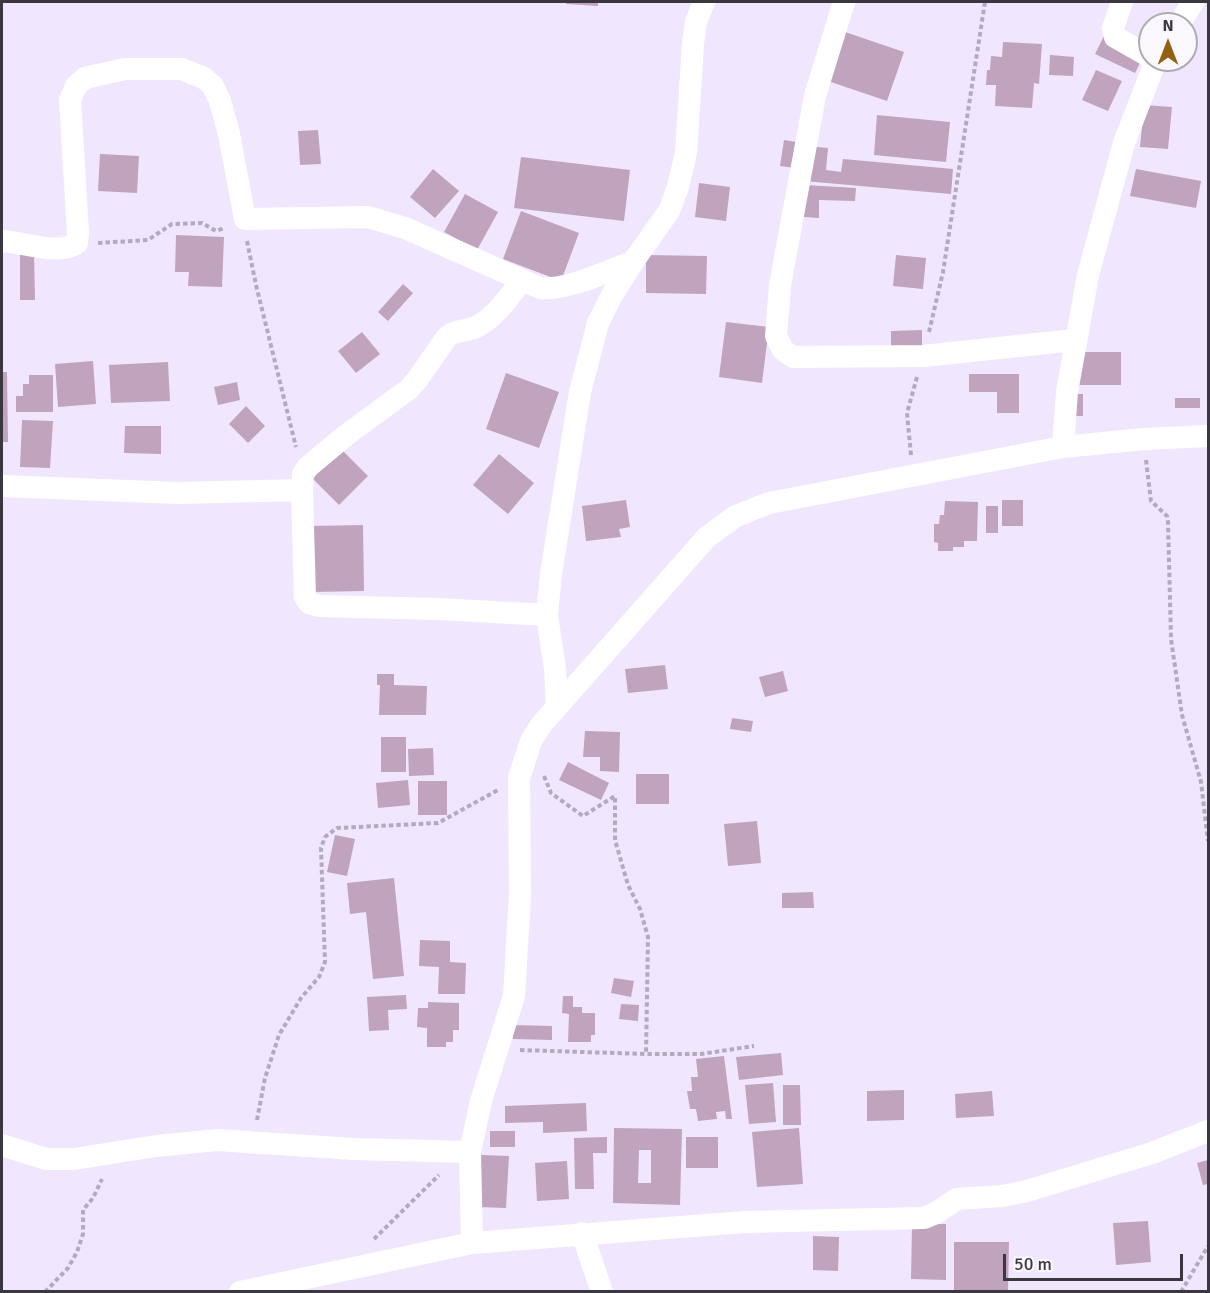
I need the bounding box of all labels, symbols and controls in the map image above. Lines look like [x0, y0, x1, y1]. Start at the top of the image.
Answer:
north arrow [1138, 12, 1198, 72]
text: N [1162, 16, 1174, 36]
scale bar [1006, 1242, 1186, 1280]
text: 50 m [1014, 1253, 1052, 1275]

